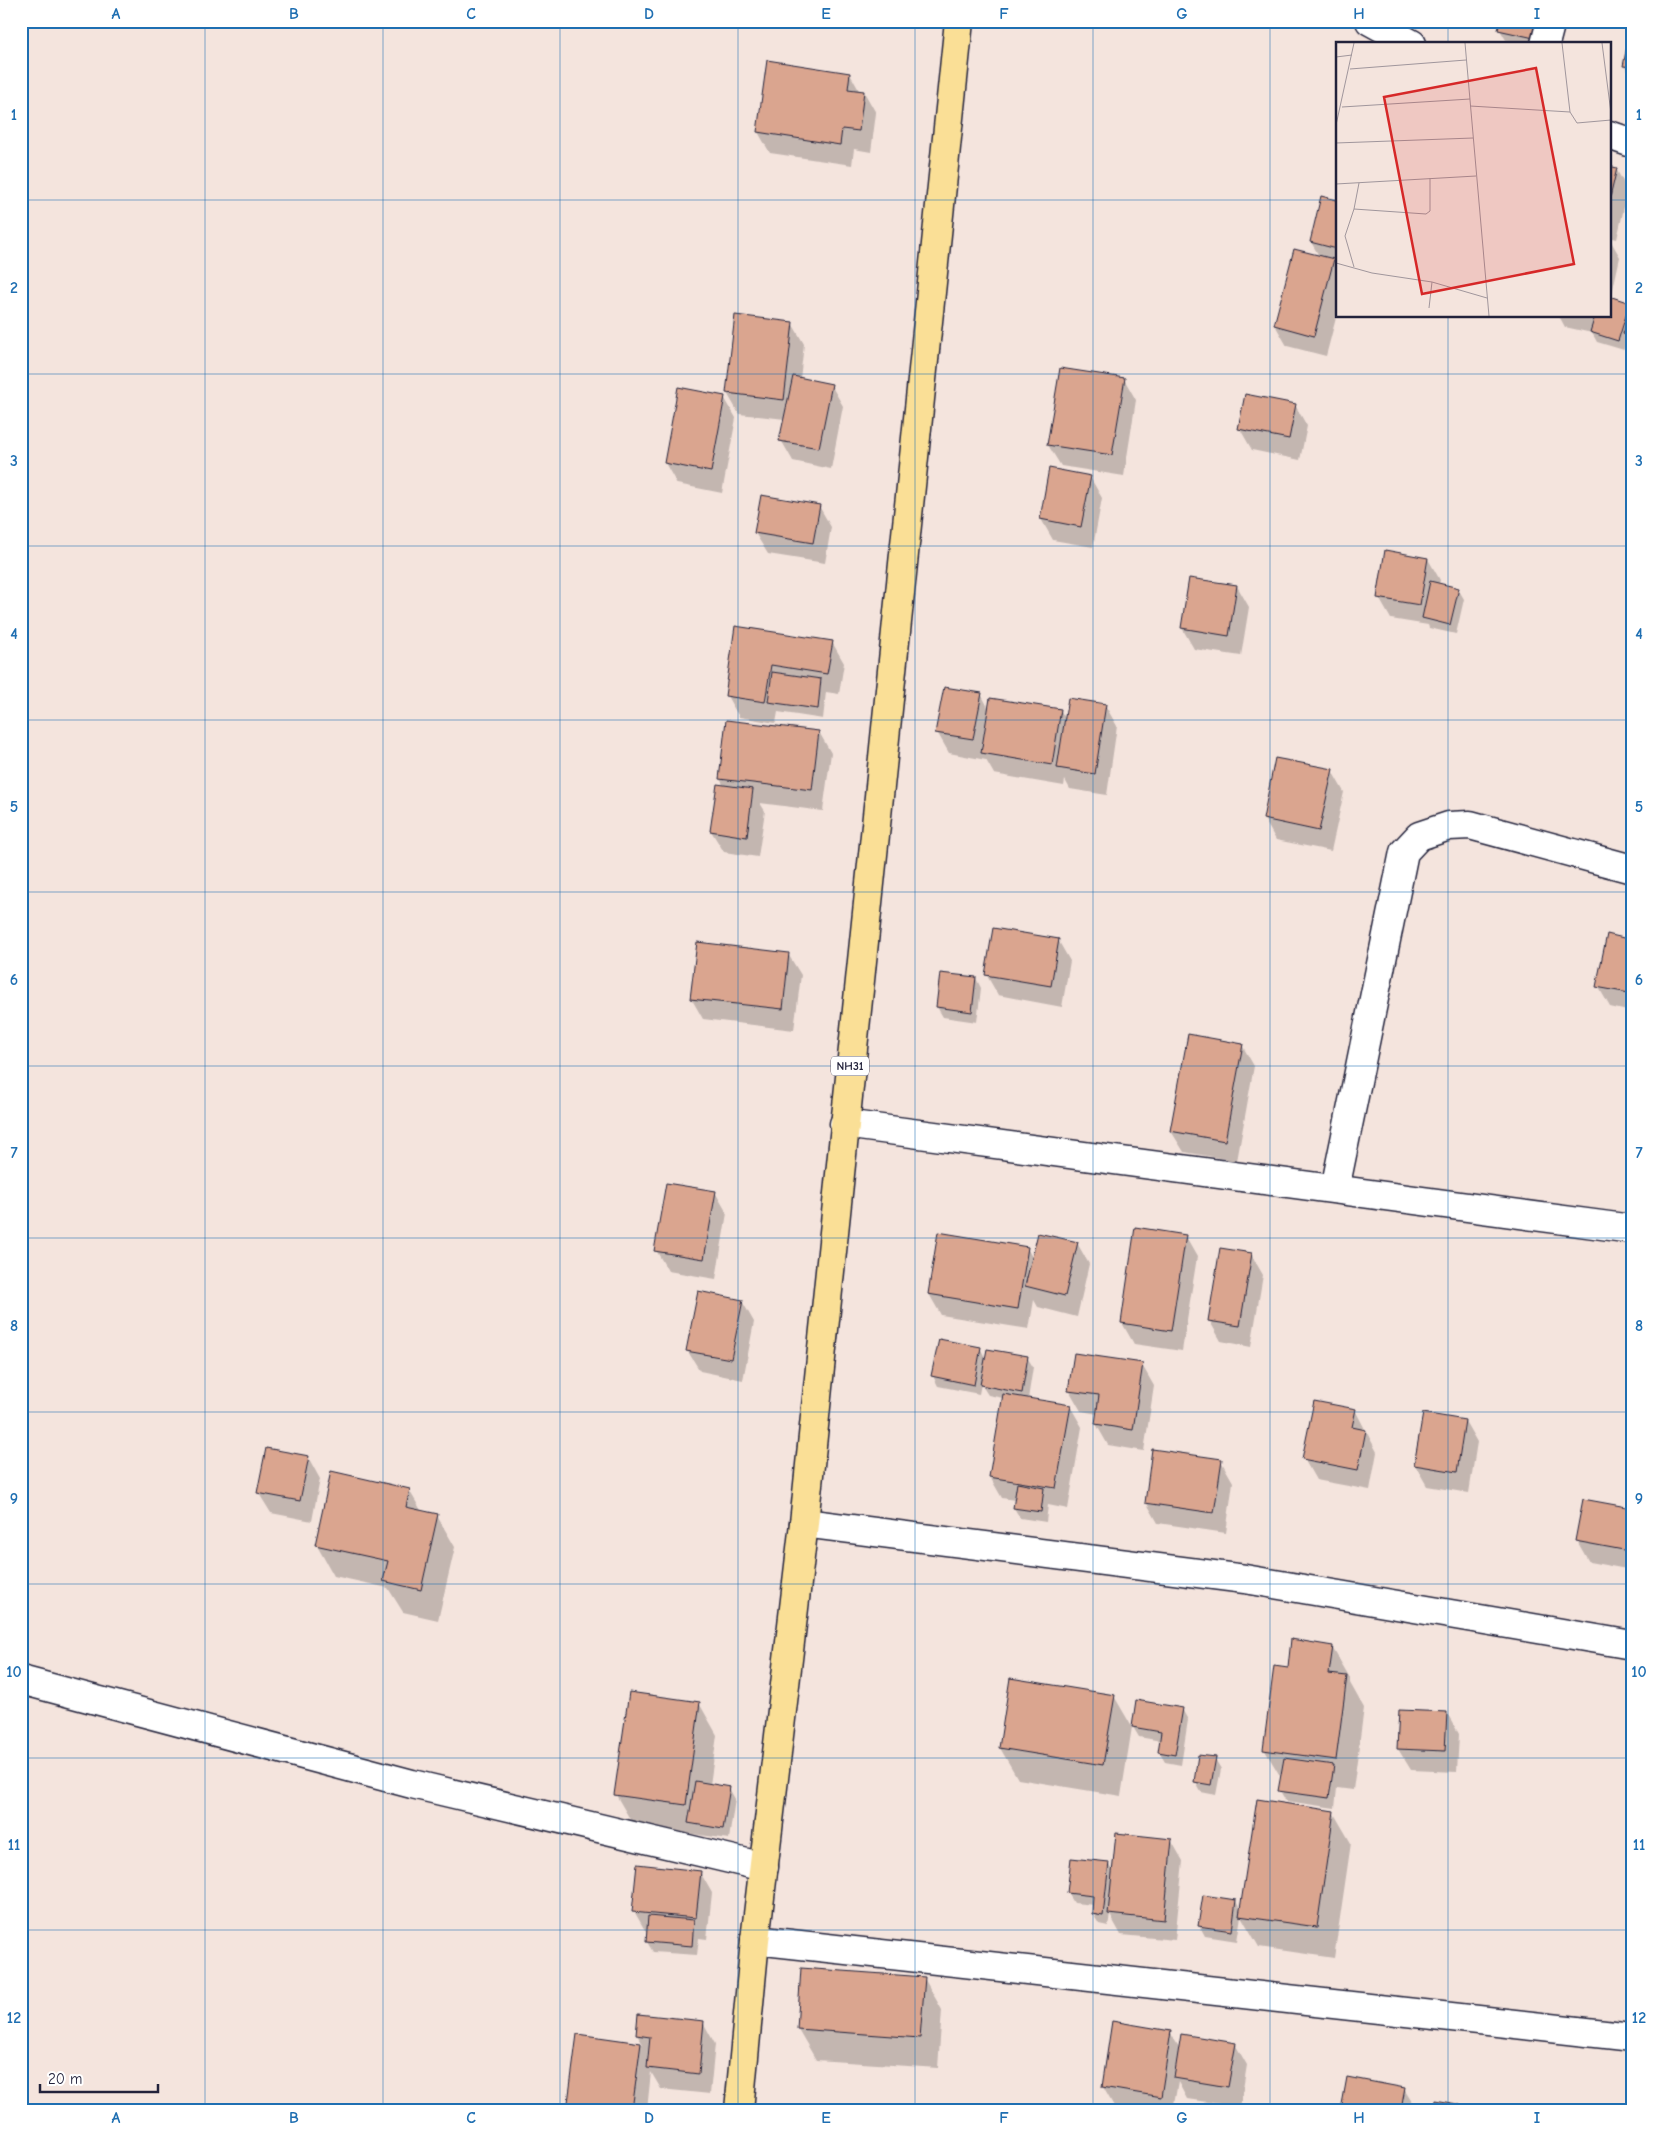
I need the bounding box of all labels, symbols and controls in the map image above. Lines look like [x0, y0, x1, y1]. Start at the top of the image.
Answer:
text: A [112, 5, 121, 23]
text: B [289, 5, 299, 23]
text: C [466, 5, 476, 23]
text: D [644, 5, 654, 23]
text: E [821, 5, 831, 23]
text: F [999, 5, 1009, 23]
text: G [1176, 5, 1188, 23]
text: H [1353, 5, 1365, 23]
text: I [1534, 5, 1540, 23]
inset map [1336, 42, 1610, 318]
text: 1 [11, 106, 17, 124]
text: 1 [1636, 106, 1642, 124]
text: 2 [10, 279, 18, 297]
text: 2 [1635, 279, 1643, 297]
text: 3 [10, 452, 18, 470]
text: 3 [1635, 452, 1643, 470]
text: 4 [10, 625, 18, 643]
text: 4 [1635, 625, 1643, 643]
text: 5 [10, 798, 18, 816]
text: 5 [1635, 798, 1643, 816]
text: 6 [10, 971, 18, 989]
text: 6 [1635, 971, 1643, 989]
road number: NH31 [831, 1056, 869, 1076]
text: 7 [10, 1144, 18, 1162]
text: 7 [1635, 1144, 1643, 1162]
text: 8 [10, 1317, 18, 1335]
text: 8 [1635, 1317, 1643, 1335]
text: 9 [10, 1490, 18, 1508]
text: 9 [1635, 1490, 1643, 1508]
text: 10 [6, 1663, 22, 1681]
text: 10 [1631, 1663, 1647, 1681]
text: 11 [8, 1836, 20, 1854]
text: 11 [1633, 1836, 1645, 1854]
text: 12 [7, 2009, 21, 2027]
text: 12 [1632, 2009, 1646, 2027]
scale bar [40, 2061, 158, 2093]
text: 20 m [48, 2070, 82, 2088]
text: A [112, 2109, 121, 2127]
text: B [289, 2109, 299, 2127]
text: C [466, 2109, 476, 2127]
text: D [644, 2109, 654, 2127]
text: E [821, 2109, 831, 2127]
text: F [999, 2109, 1009, 2127]
text: G [1176, 2109, 1188, 2127]
text: H [1353, 2109, 1365, 2127]
text: I [1534, 2109, 1540, 2127]

